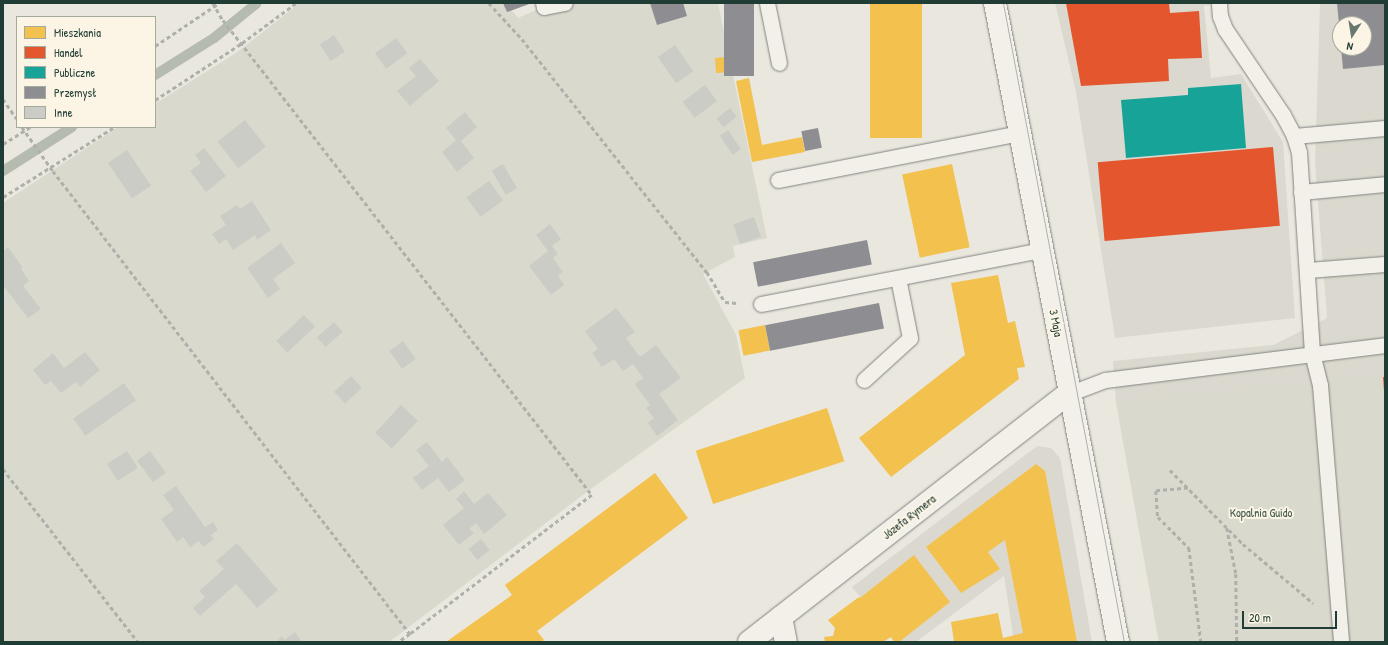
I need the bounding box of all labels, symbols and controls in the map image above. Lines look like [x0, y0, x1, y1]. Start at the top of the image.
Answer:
legend [16, 16, 156, 128]
north arrow [1332, 16, 1372, 56]
text: Mieszkania [54, 24, 101, 41]
text: N [1345, 39, 1354, 54]
text: Handel [54, 44, 82, 61]
text: Publiczne [54, 64, 95, 81]
text: Przemysł [54, 84, 97, 101]
text: Inne [54, 104, 72, 121]
street label: 3 Maja [1046, 308, 1066, 338]
street label: Józefa Rymera [879, 492, 939, 542]
park label: Kopalnia Guido [1230, 506, 1292, 520]
scale bar [1244, 603, 1339, 629]
text: 20 m [1249, 609, 1271, 626]

